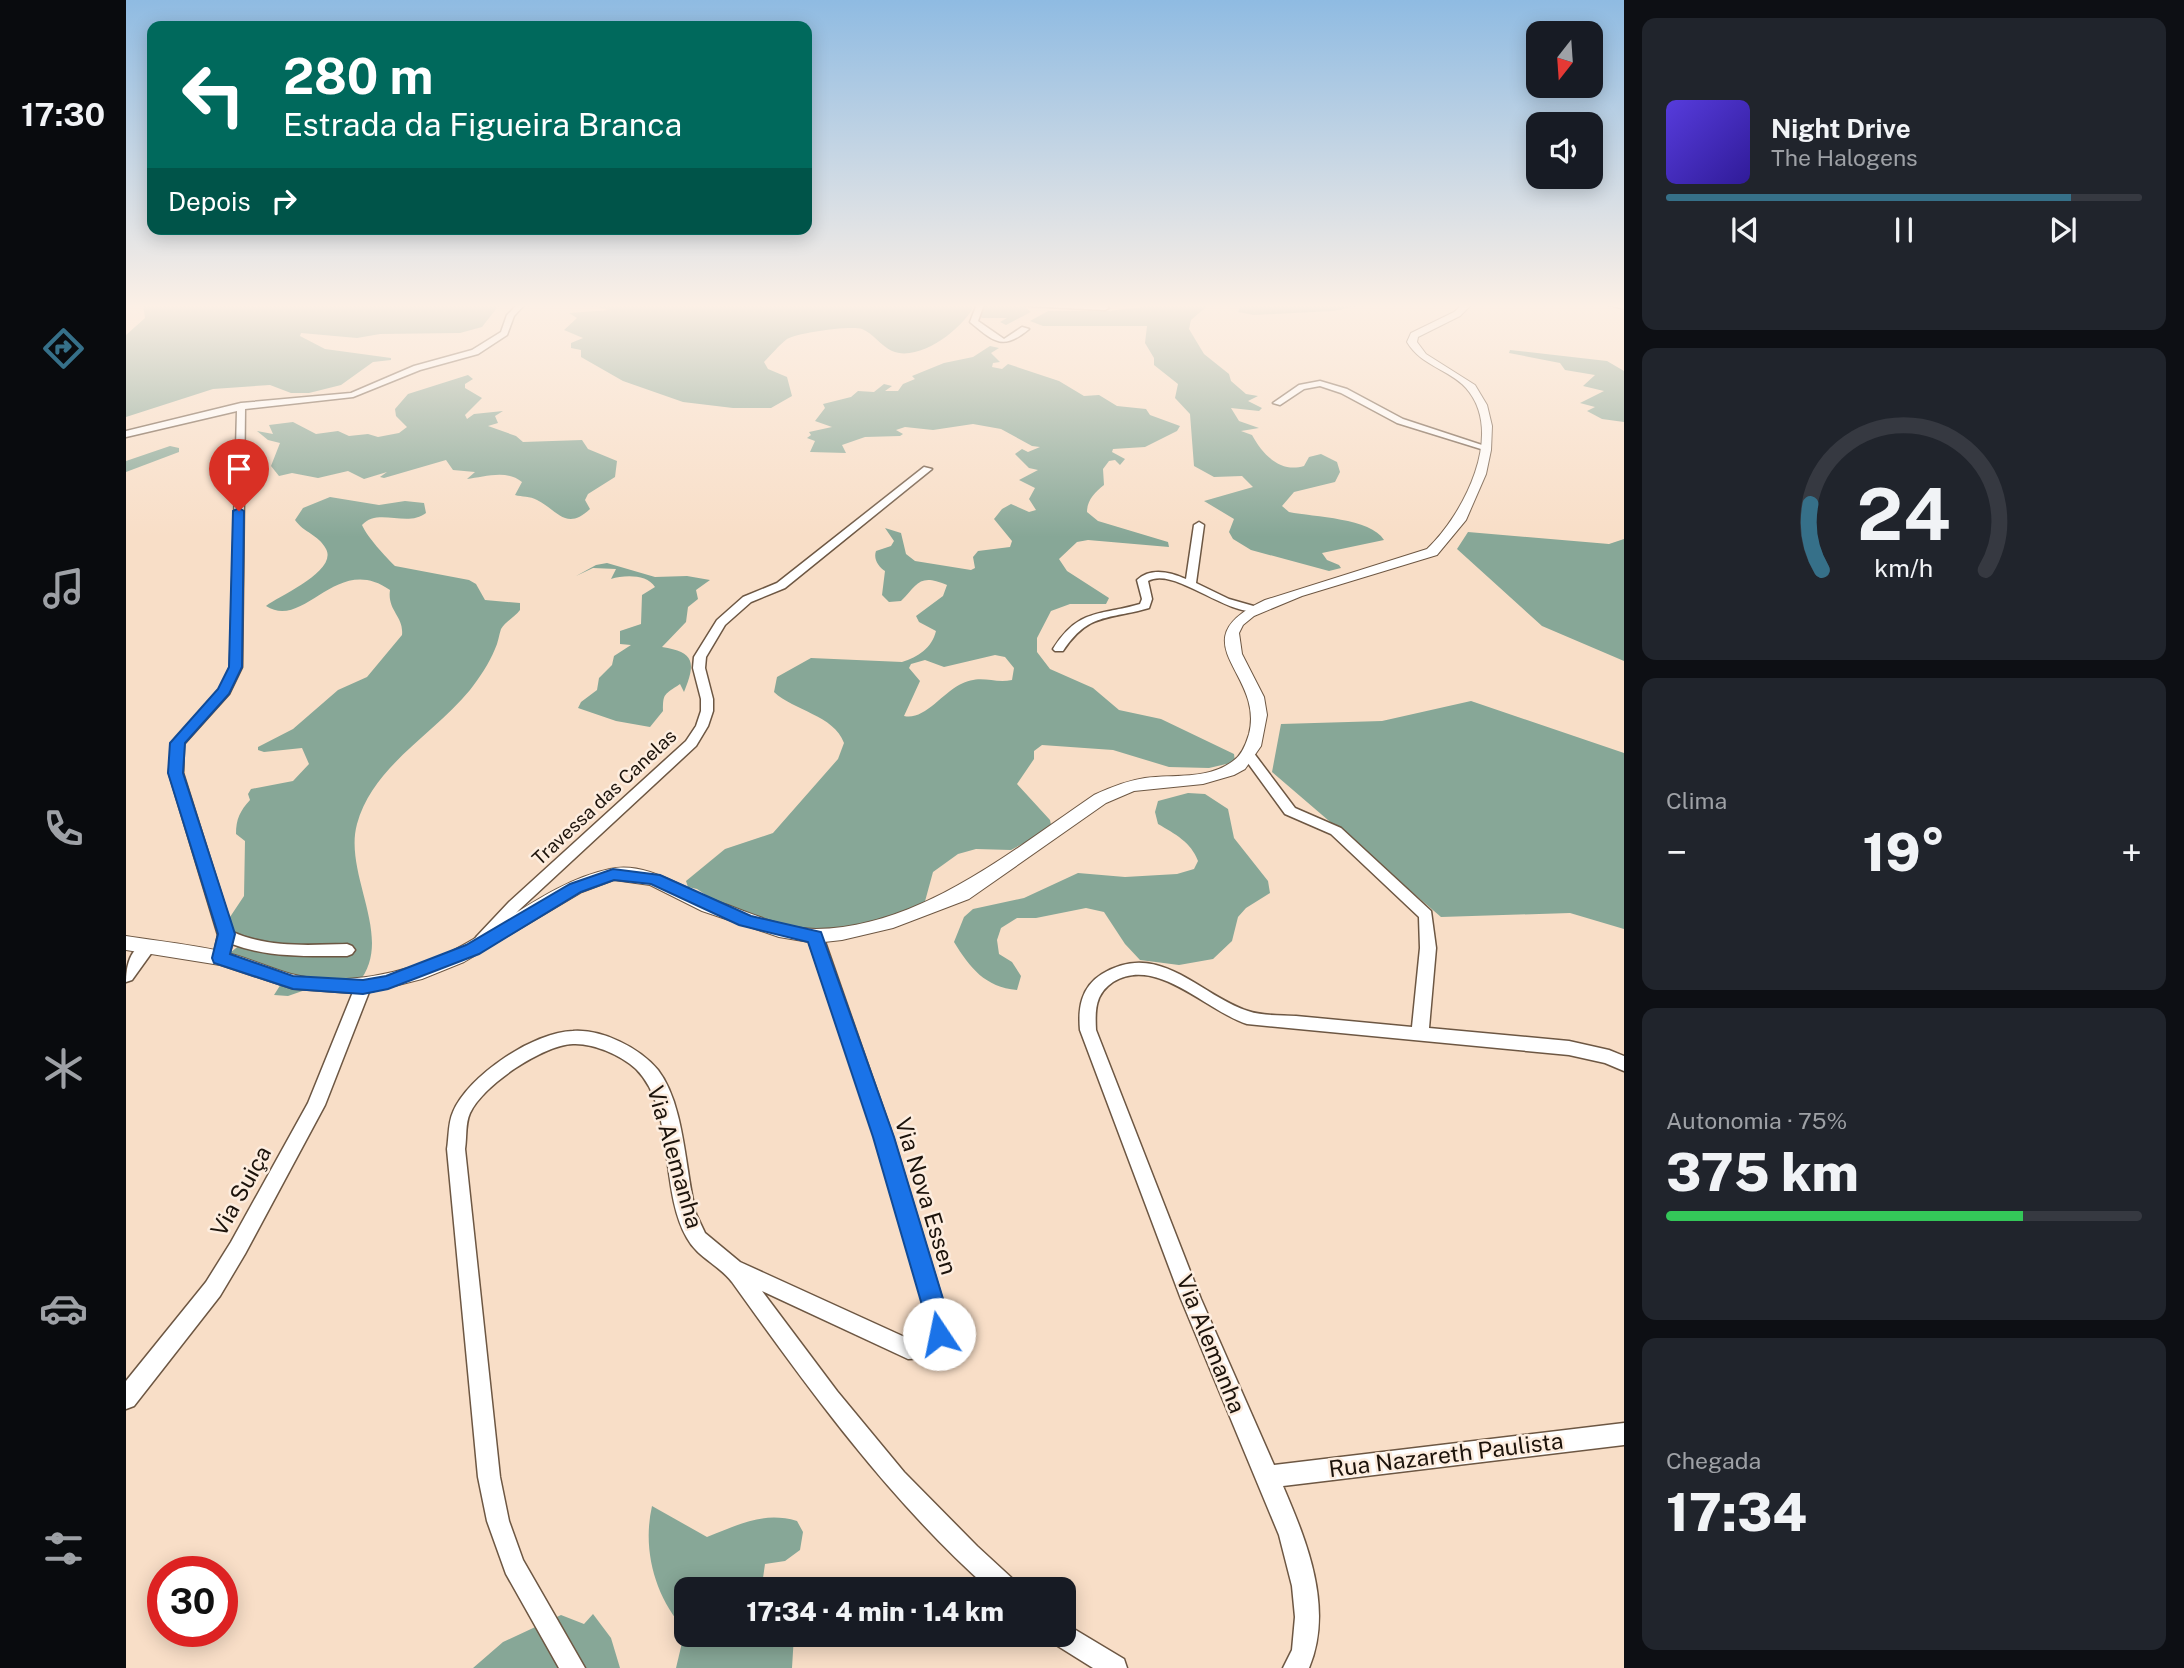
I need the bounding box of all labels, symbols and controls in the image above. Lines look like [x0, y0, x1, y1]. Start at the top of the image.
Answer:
north arrow [1526, 21, 1603, 98]
map controls [1526, 21, 1603, 189]
text: 280 m [283, 47, 433, 105]
icon: left [168, 49, 259, 140]
text: 17:30 [21, 96, 105, 133]
text: Estrada da Figueira Branca [283, 106, 682, 143]
button: sound [1526, 112, 1603, 189]
text: Night Drive [1771, 113, 1911, 144]
text: The Halogens [1771, 144, 1918, 171]
icon: right [265, 182, 303, 220]
text: Depois [168, 186, 251, 217]
icon: previous [1726, 211, 1764, 249]
icon: pause [1885, 211, 1923, 249]
icon: next [2044, 211, 2082, 249]
icon: directions [39, 324, 88, 373]
pin [209, 439, 269, 511]
icon: arrive [220, 450, 258, 488]
text: 24 [1857, 471, 1951, 556]
text: km/h [1875, 553, 1933, 583]
icon: music [39, 564, 88, 613]
street label: Travessa das Canelas [527, 725, 681, 869]
text: Clima [1666, 787, 1727, 814]
icon: phone [39, 804, 88, 853]
text: 19° [1863, 822, 1945, 883]
text: − [1666, 830, 1687, 875]
text: + [2121, 830, 2142, 875]
icon: climate [39, 1044, 88, 1093]
street label: Via Alemanha [642, 1082, 709, 1231]
text: Autonomia · 75% [1666, 1107, 1847, 1134]
street label: Via Nova Essen [890, 1114, 963, 1278]
street label: Via Suiça [205, 1141, 276, 1241]
text: 375 km [1666, 1142, 1859, 1203]
street label: Via Alemanha [1171, 1271, 1252, 1417]
icon: car [39, 1284, 88, 1333]
position arrow [902, 1297, 976, 1371]
street label: Rua Nazareth Paulista [1327, 1427, 1565, 1482]
text: Chegada [1666, 1447, 1761, 1474]
text: 17:34 [1666, 1482, 1807, 1543]
icon: filters [39, 1524, 88, 1573]
speed limit sign: 30 [147, 1556, 238, 1647]
text: 17:34 · 4 min · 1.4 km [746, 1596, 1004, 1627]

